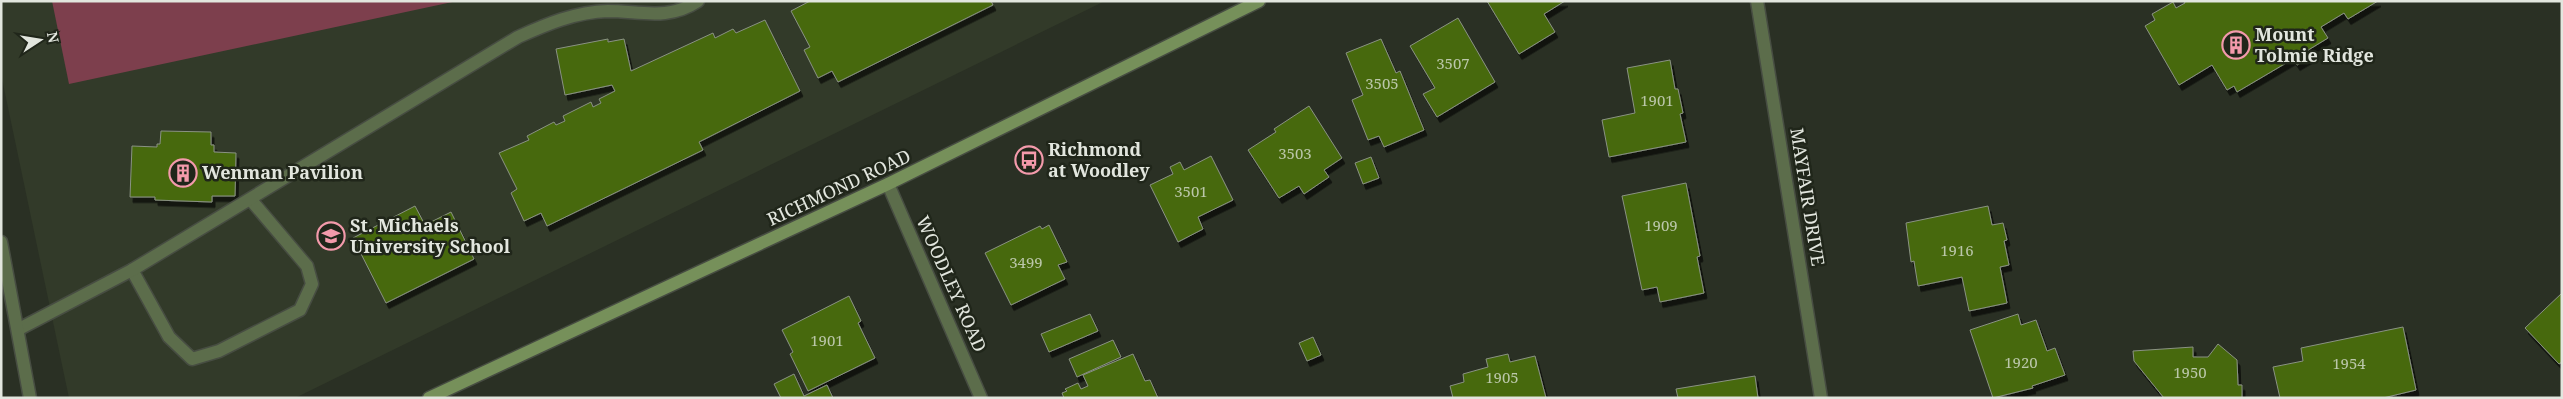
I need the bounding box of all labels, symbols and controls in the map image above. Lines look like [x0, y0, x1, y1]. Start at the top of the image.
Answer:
north arrow [15, 15, 65, 65]
place label: Mount Tolmie Ridge [2255, 22, 2374, 67]
text: N [43, 30, 64, 45]
building icon: Mount Tolmie Ridge [2221, 30, 2251, 60]
house number: 3507 [1436, 53, 1470, 73]
house number: 3505 [1365, 73, 1399, 93]
house number: 1901 [1640, 90, 1674, 110]
street label: MAYFAIR DRIVE [1785, 126, 1831, 268]
place label: Richmond at Woodley [1048, 137, 1150, 182]
street label: RICHMOND ROAD [763, 143, 914, 231]
house number: 3503 [1278, 143, 1312, 163]
bus stop icon: Richmond at Woodley [1014, 145, 1044, 175]
building icon: Wenman Pavilion [168, 158, 198, 188]
place label: Wenman Pavilion [202, 160, 363, 184]
house number: 3501 [1174, 181, 1208, 201]
street label: WOODLEY ROAD [911, 212, 993, 355]
place label: St. Michaels University School [350, 213, 511, 258]
house number: 1909 [1644, 215, 1678, 235]
school or university icon: St. Michaels University School [316, 221, 346, 251]
house number: 1916 [1940, 240, 1974, 260]
house number: 3499 [1009, 252, 1043, 272]
house number: 1901 [810, 330, 844, 350]
house number: 1920 [2004, 352, 2038, 372]
house number: 1954 [2332, 353, 2366, 373]
house number: 1950 [2173, 362, 2207, 382]
house number: 1905 [1485, 367, 1519, 387]

